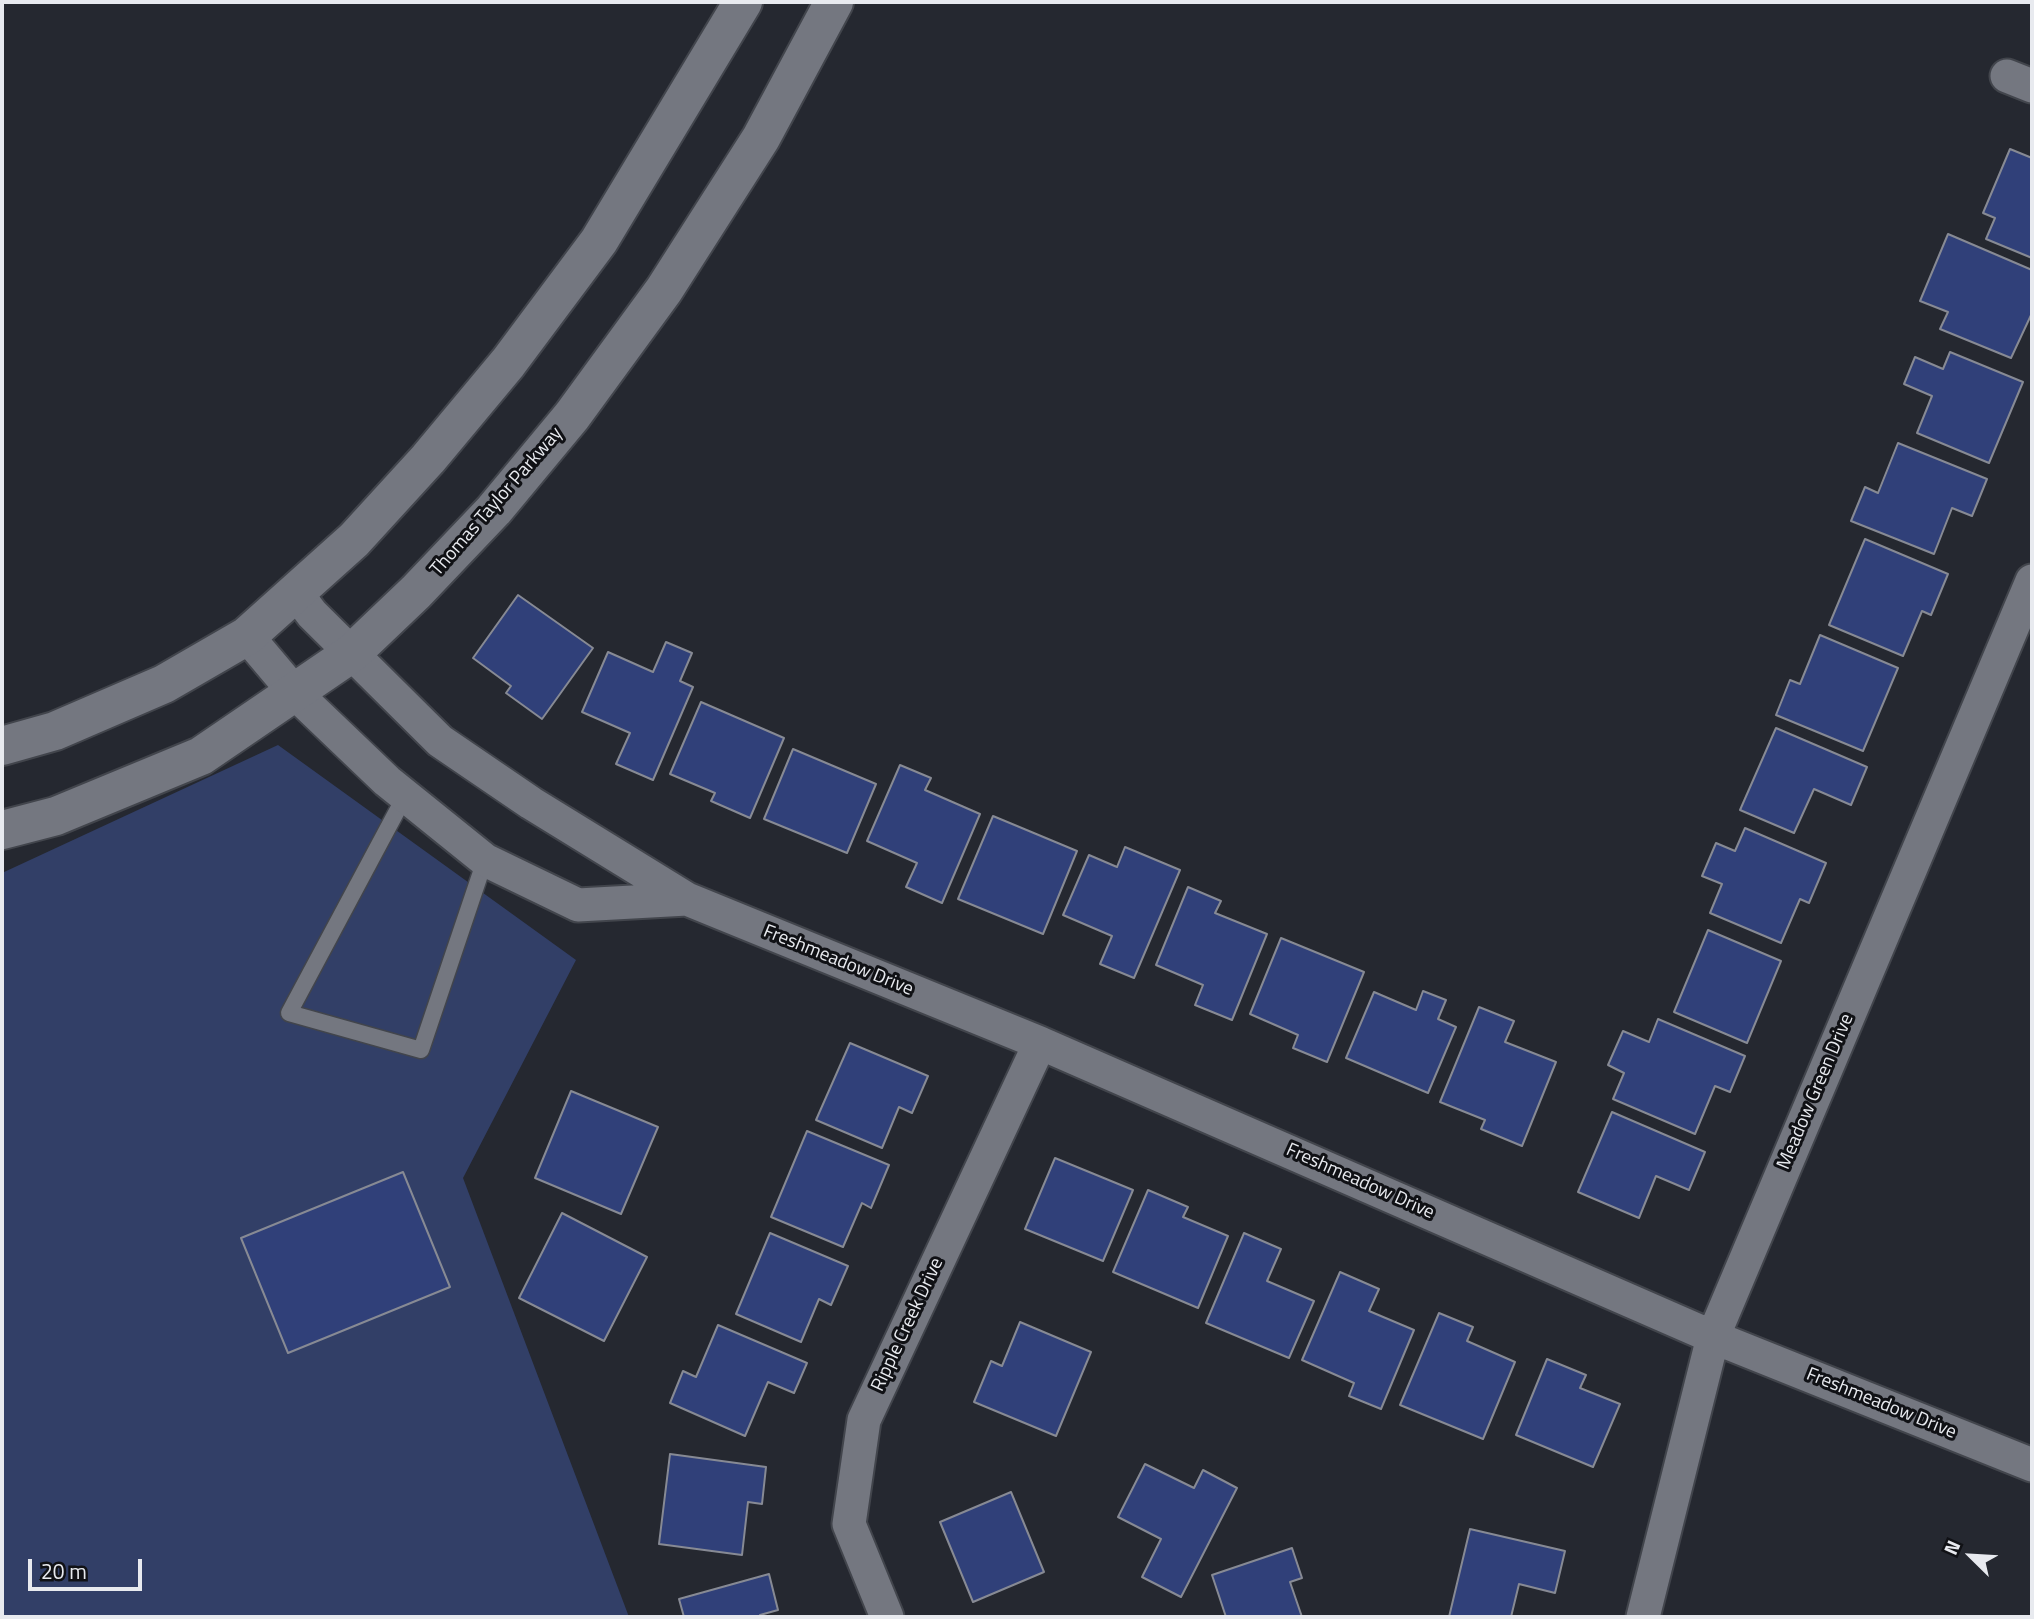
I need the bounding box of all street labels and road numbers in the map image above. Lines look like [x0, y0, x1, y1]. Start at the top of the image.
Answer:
street label: Thomas Taylor Parkway [426, 423, 568, 581]
street label: Freshmeadow Drive [760, 920, 916, 1002]
street label: Meadow Green Drive [1773, 1011, 1859, 1173]
street label: Freshmeadow Drive [1282, 1139, 1438, 1225]
street label: Ripple Creek Drive [867, 1255, 949, 1395]
street label: Freshmeadow Drive [1803, 1363, 1959, 1445]

